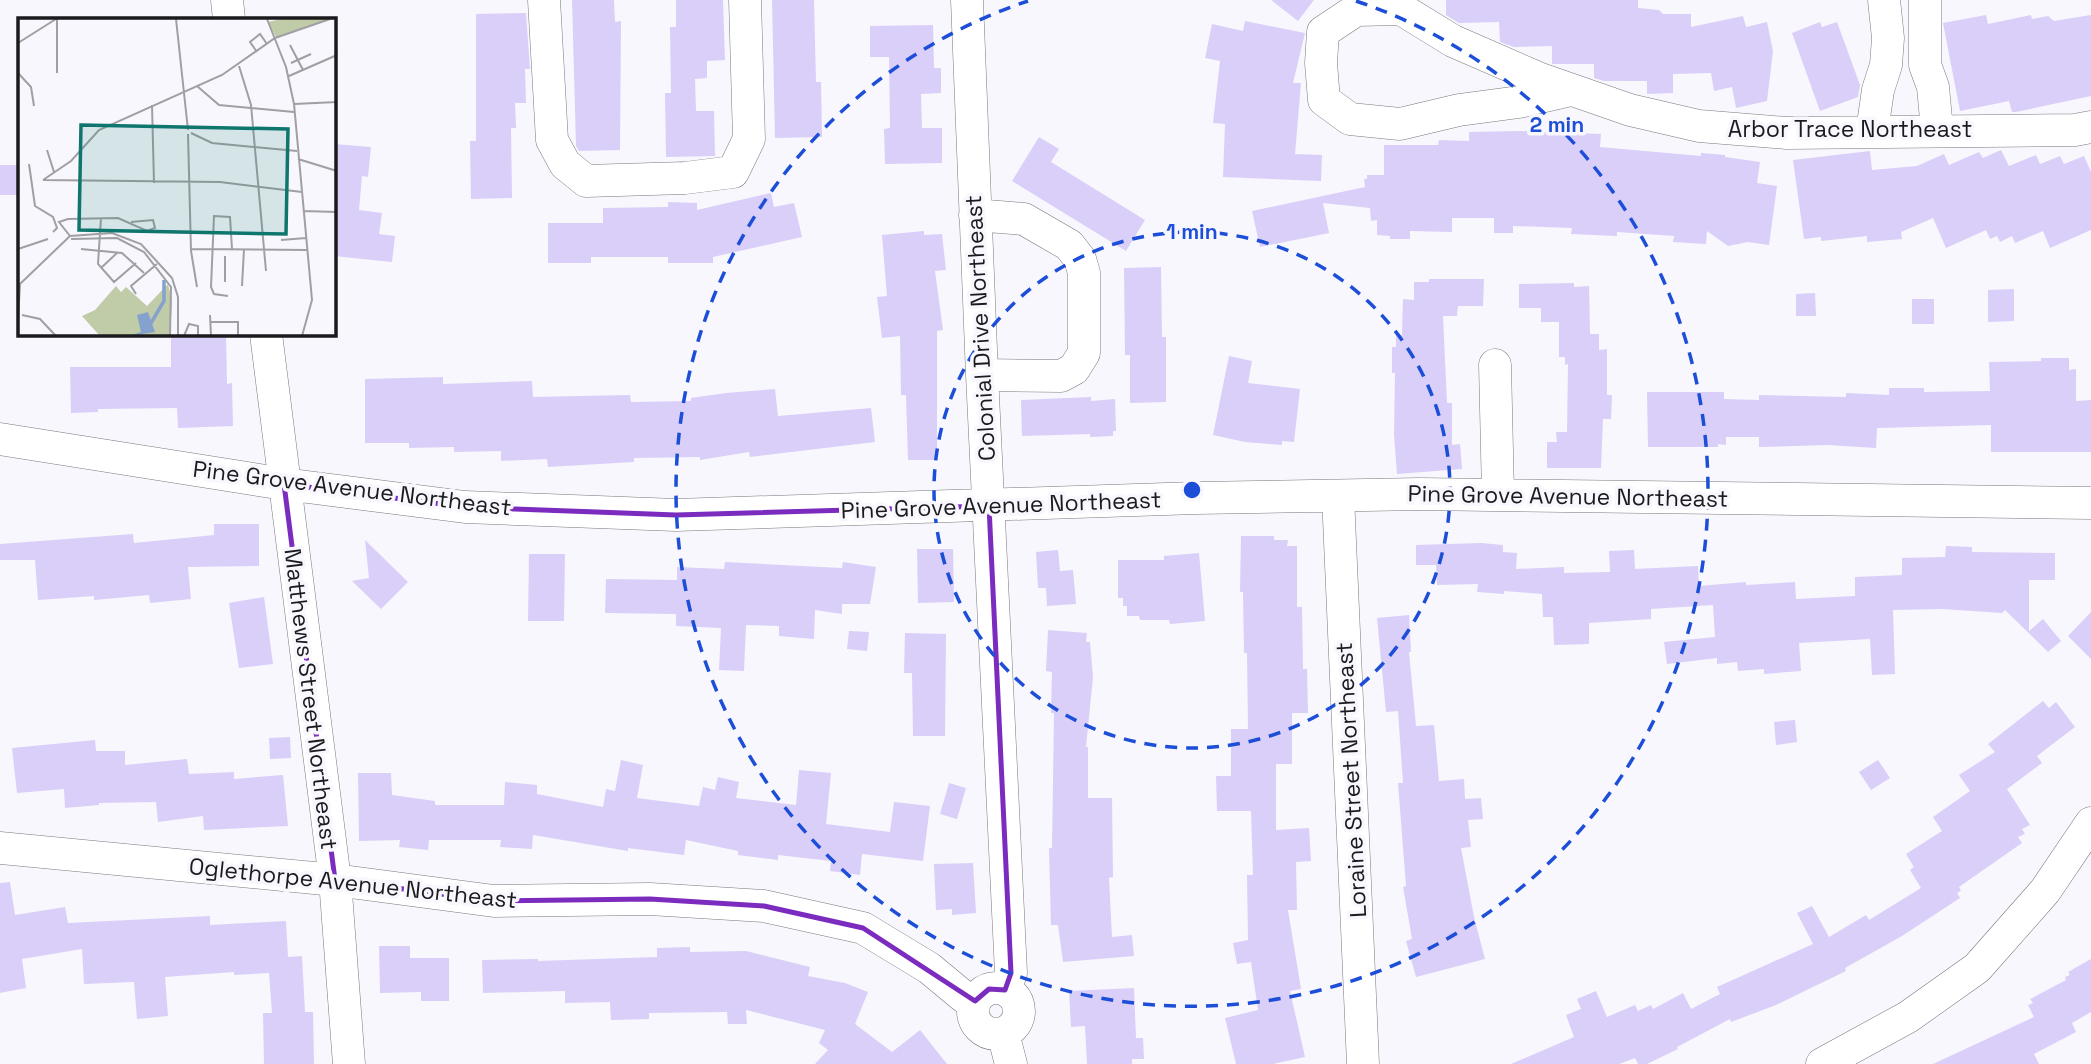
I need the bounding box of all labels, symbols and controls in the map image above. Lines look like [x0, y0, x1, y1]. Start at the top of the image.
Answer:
inset map [18, 18, 336, 336]
text: 2 min [1530, 111, 1584, 138]
street label: Arbor Trace Northeast [1728, 114, 1972, 144]
street label: Colonial Drive Northeast [958, 194, 1002, 462]
text: 1 min [1166, 218, 1218, 245]
street label: Pine Grove Avenue Northeast [191, 454, 513, 522]
centre of rings [1180, 478, 1204, 502]
street label: Pine Grove Avenue Northeast [1407, 478, 1729, 514]
street label: Pine Grove Avenue Northeast [840, 484, 1162, 526]
street label: Matthews Street Northeast [278, 547, 344, 851]
street label: Loraine Street Northeast [1329, 642, 1373, 918]
street label: Oglethorpe Avenue Northeast [187, 851, 519, 915]

